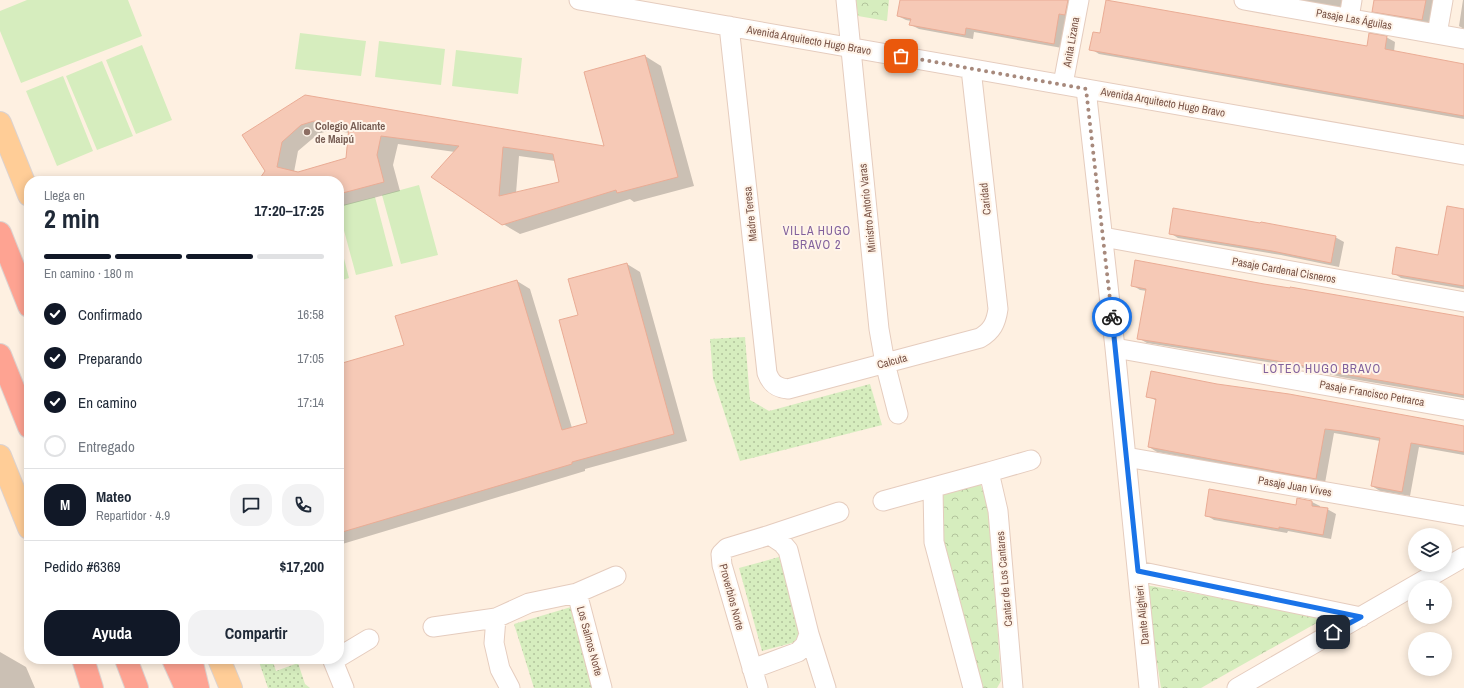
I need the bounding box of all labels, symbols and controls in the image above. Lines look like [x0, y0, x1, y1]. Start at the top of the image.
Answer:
street label: Pasaje Las Águilas [1315, 5, 1393, 33]
street label: Anita Lizana [1060, 16, 1082, 69]
street label: Avenida Arquitecto Hugo Bravo [745, 22, 872, 58]
pin [884, 39, 918, 73]
icon: bag [890, 45, 912, 67]
street label: Avenida Arquitecto Hugo Bravo [1099, 84, 1226, 120]
place label: Colegio Alicante de Maipú [315, 119, 385, 146]
marker: Colegio Alicante de Maipú [302, 127, 312, 137]
street label: Ministro Antorio Varas [855, 162, 879, 253]
street label: Caridad [976, 182, 994, 216]
street label: Madre Teresa [740, 186, 760, 242]
text: Llega en [44, 187, 85, 204]
text: 17:20–17:25 [254, 200, 324, 221]
text: 2 min [44, 201, 100, 236]
district label: VILLA HUGO BRAVO 2 [783, 223, 851, 253]
street label: Pasaje Cardenal Cisneros [1231, 254, 1338, 286]
text: En camino · 180 m [44, 265, 133, 282]
courier [1092, 297, 1132, 337]
icon: check [44, 303, 66, 325]
text: Confirmado [78, 304, 142, 325]
text: 16:58 [297, 306, 324, 323]
icon: bike [1101, 306, 1123, 328]
icon: check [44, 347, 66, 369]
text: Preparando [78, 348, 142, 369]
text: 17:05 [297, 350, 324, 367]
street label: Calcuta [875, 350, 909, 372]
district label: LOTEO HUGO BRAVO [1263, 361, 1381, 377]
street label: Pasaje Francisco Petrarca [1318, 377, 1426, 409]
icon: check [44, 391, 66, 413]
text: En camino [78, 392, 137, 413]
text: 17:14 [297, 394, 324, 411]
text: Entregado [78, 436, 135, 457]
street label: Pasaje Juan Vives [1257, 473, 1333, 499]
button: chat [230, 484, 272, 526]
button: phone [282, 484, 324, 526]
text: Mateo [96, 486, 132, 507]
text: M [60, 494, 70, 515]
text: Repartidor · 4.9 [96, 507, 170, 524]
map controls [1408, 528, 1452, 676]
button: layers [1408, 528, 1452, 572]
street label: Cantar de Los Cantares [993, 530, 1015, 627]
text: Pedido #6369 [44, 556, 121, 577]
text: $17,200 [280, 556, 324, 577]
street label: Proverbios Norte [716, 562, 748, 632]
button: + [1408, 580, 1452, 624]
street label: Dante Alighieri [1132, 585, 1152, 645]
street label: Los Salmos Norte [574, 605, 606, 677]
button: Ayuda [44, 610, 180, 656]
button: Compartir [188, 610, 324, 656]
pin [1316, 615, 1350, 649]
icon: home [1322, 621, 1344, 643]
button: − [1408, 632, 1452, 676]

